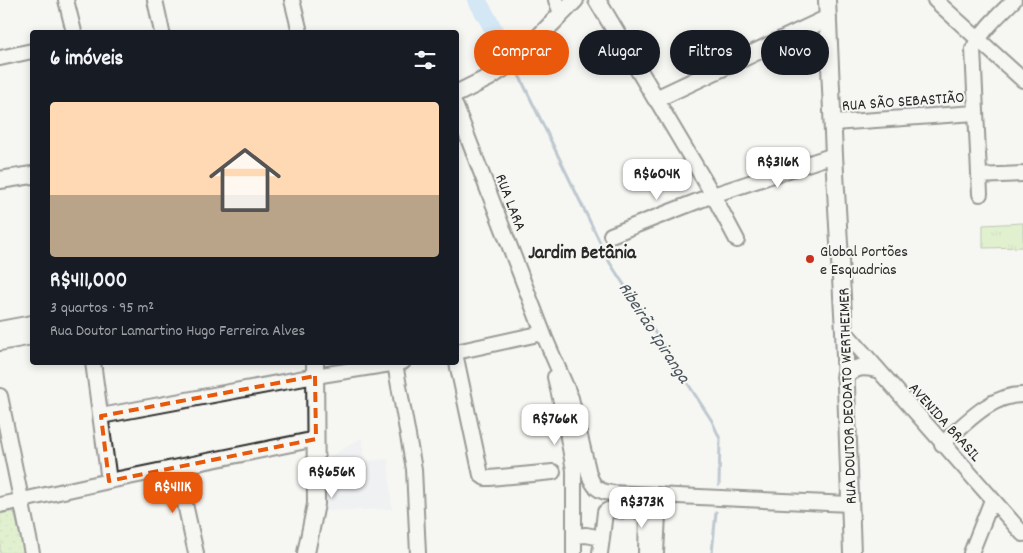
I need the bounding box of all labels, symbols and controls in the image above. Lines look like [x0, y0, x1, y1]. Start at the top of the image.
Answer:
chip: Comprar [474, 30, 569, 75]
chip: Alugar [579, 30, 660, 75]
chip: Filtros [670, 30, 751, 75]
chip: Novo [761, 30, 829, 75]
text: 6 imóveis [50, 45, 123, 75]
icon: filters [411, 46, 439, 74]
street label: RUA SÃO SEBASTIÃO [841, 87, 965, 118]
icon: home [200, 135, 290, 225]
pin: R$316K [737, 146, 819, 189]
text: R$316K [757, 151, 799, 174]
pin: R$604K [616, 158, 698, 201]
text: R$604K [634, 163, 680, 186]
street label: RUA LARA [488, 171, 531, 235]
district label: Jardim Betânia [528, 241, 637, 268]
place label: Global Portões e Esquadrias [820, 241, 908, 282]
marker: Global Portões e Esquadrias [804, 253, 816, 265]
text: R$411,000 [50, 267, 127, 297]
water label: Ribeirão Ipiranga [611, 278, 696, 390]
street label: RUA DOUTOR DEODATO WERTHEIMER [833, 287, 864, 505]
text: 3 quartos · 95 m² [50, 297, 154, 320]
text: Rua Doutor Lamartino Hugo Ferreira Alves [50, 320, 305, 343]
street label: AVENIDA BRASIL [902, 378, 986, 468]
pin: R$766K [514, 404, 596, 446]
text: R$766K [532, 408, 578, 431]
pin: R$656K [291, 456, 373, 499]
text: R$656K [309, 461, 355, 484]
pin: R$411K [132, 472, 214, 514]
text: R$411K [155, 476, 191, 499]
pin: R$373K [601, 486, 683, 529]
text: R$373K [620, 491, 664, 514]

